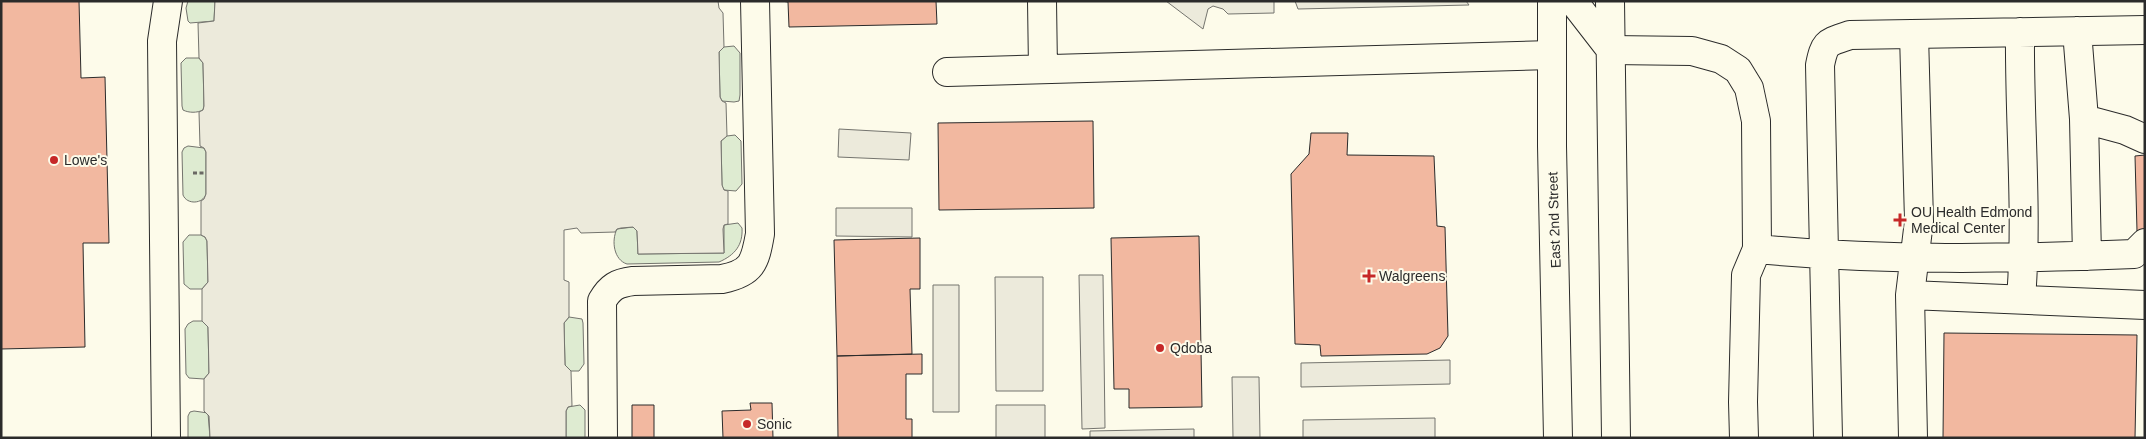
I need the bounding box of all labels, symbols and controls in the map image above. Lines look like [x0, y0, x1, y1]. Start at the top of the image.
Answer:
place label: Lowe's [64, 152, 107, 168]
marker: Lowe's [48, 154, 60, 166]
street label: East 2nd Street [1544, 171, 1564, 269]
place label: OU Health Edmond Medical Center [1911, 204, 2032, 236]
marker: OU Health Edmond Medical Center [1893, 213, 1907, 227]
place label: Walgreens [1379, 268, 1445, 284]
marker: Walgreens [1363, 270, 1375, 282]
place label: Qdoba [1170, 340, 1212, 356]
marker: Qdoba [1154, 342, 1166, 354]
place label: Sonic [757, 416, 792, 432]
marker: Sonic [741, 418, 753, 430]

